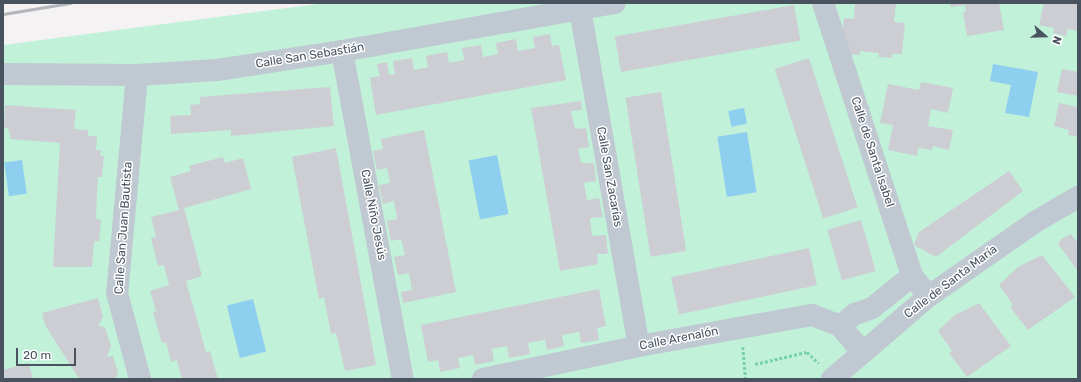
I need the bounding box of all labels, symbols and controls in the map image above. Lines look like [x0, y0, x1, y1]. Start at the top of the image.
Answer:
north arrow [1025, 16, 1065, 56]
text: N [1049, 34, 1064, 46]
street label: Calle San Sebastián [255, 40, 365, 72]
street label: Calle de Santa Isabel [847, 95, 897, 209]
street label: Calle San Zacarías [593, 126, 625, 228]
street label: Calle San Juan Bautista [112, 161, 136, 295]
street label: Calle Niño Jesús [357, 168, 389, 262]
street label: Calle de Santa María [902, 242, 1000, 322]
street label: Calle Arenalón [638, 324, 720, 354]
scale bar [18, 340, 78, 366]
text: 20 m [23, 348, 51, 362]

